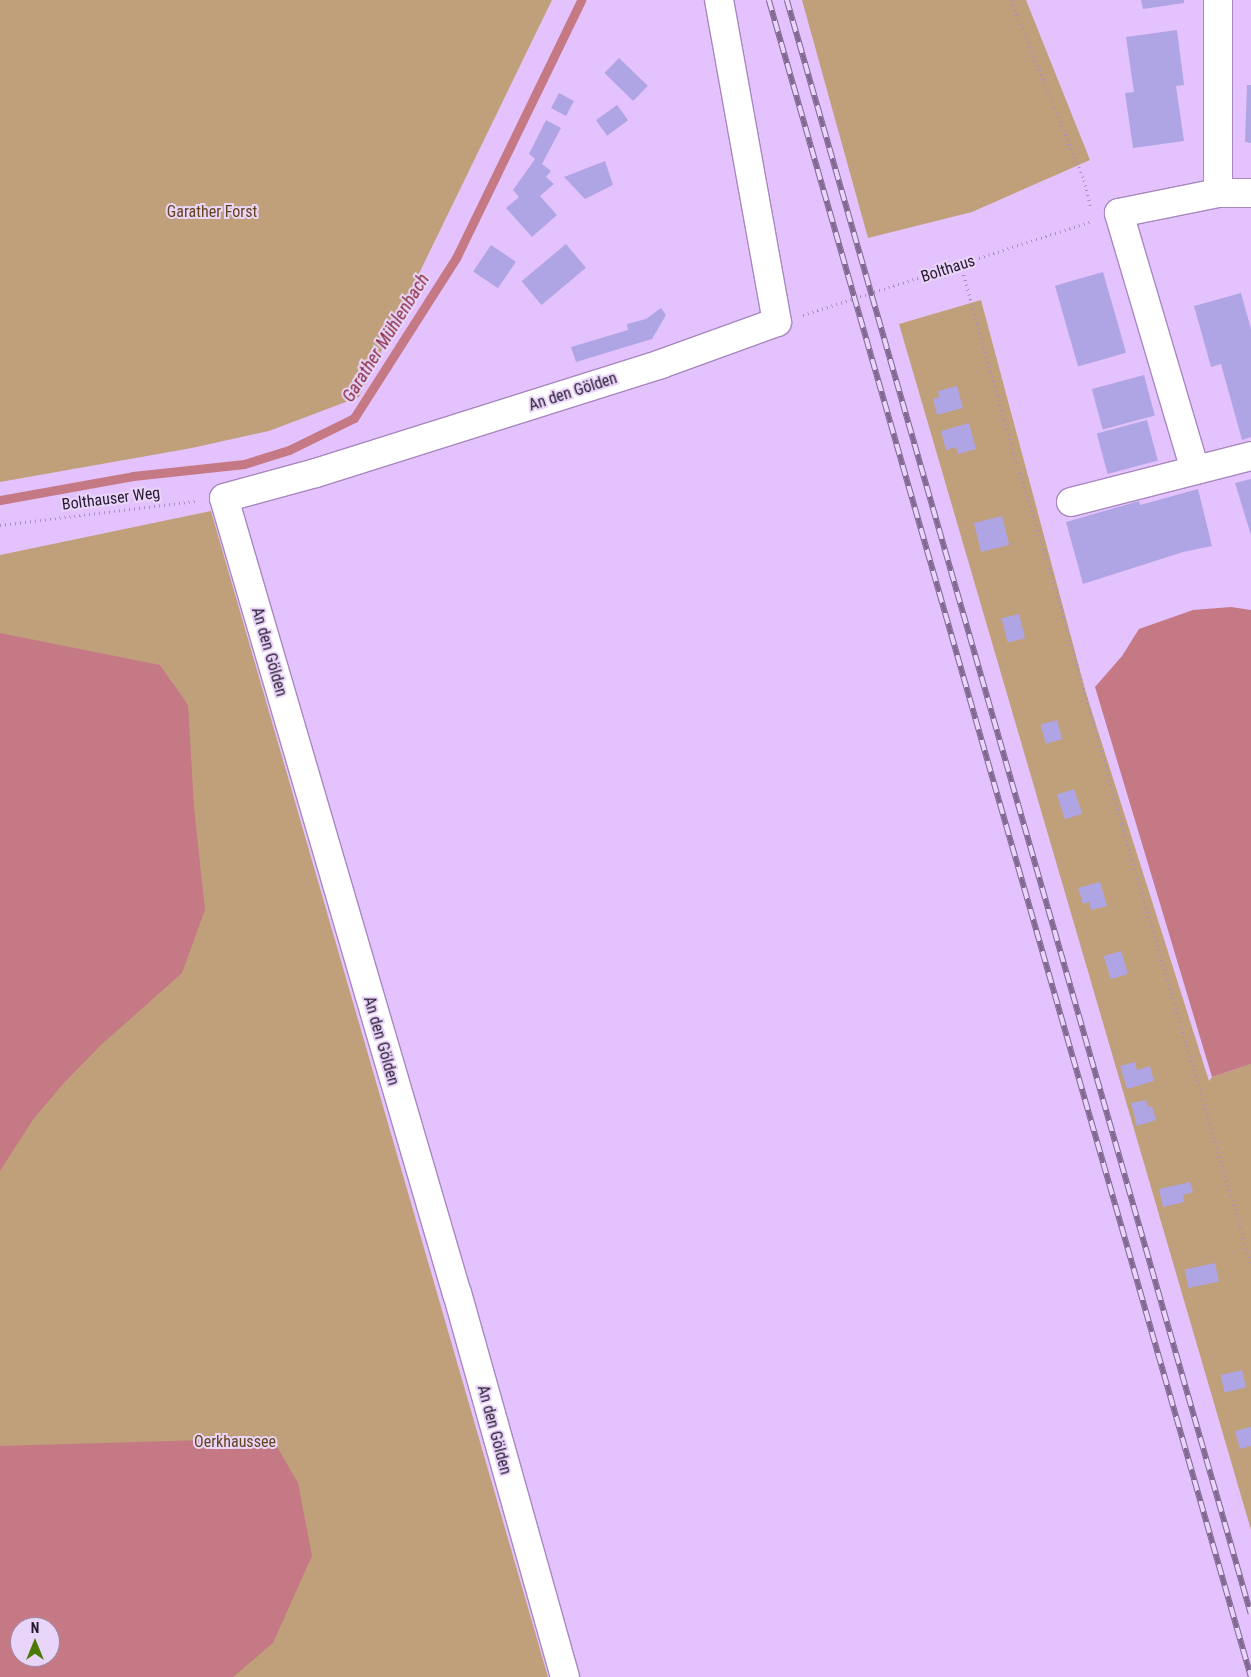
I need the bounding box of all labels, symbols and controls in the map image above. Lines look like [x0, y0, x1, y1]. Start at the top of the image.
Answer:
park label: Garather Forst [167, 202, 257, 222]
street label: Bolthaus [919, 251, 977, 287]
water label: Garather Mühlenbach [338, 270, 434, 406]
street label: An den Gölden [526, 369, 620, 415]
street label: Bolthauser Weg [61, 483, 161, 515]
street label: An den Gölden [247, 605, 291, 699]
street label: An den Gölden [359, 994, 403, 1088]
street label: An den Gölden [473, 1383, 515, 1477]
park label: Oerkhaussee [194, 1432, 276, 1452]
north arrow [10, 1617, 60, 1667]
text: N [31, 1620, 39, 1636]

